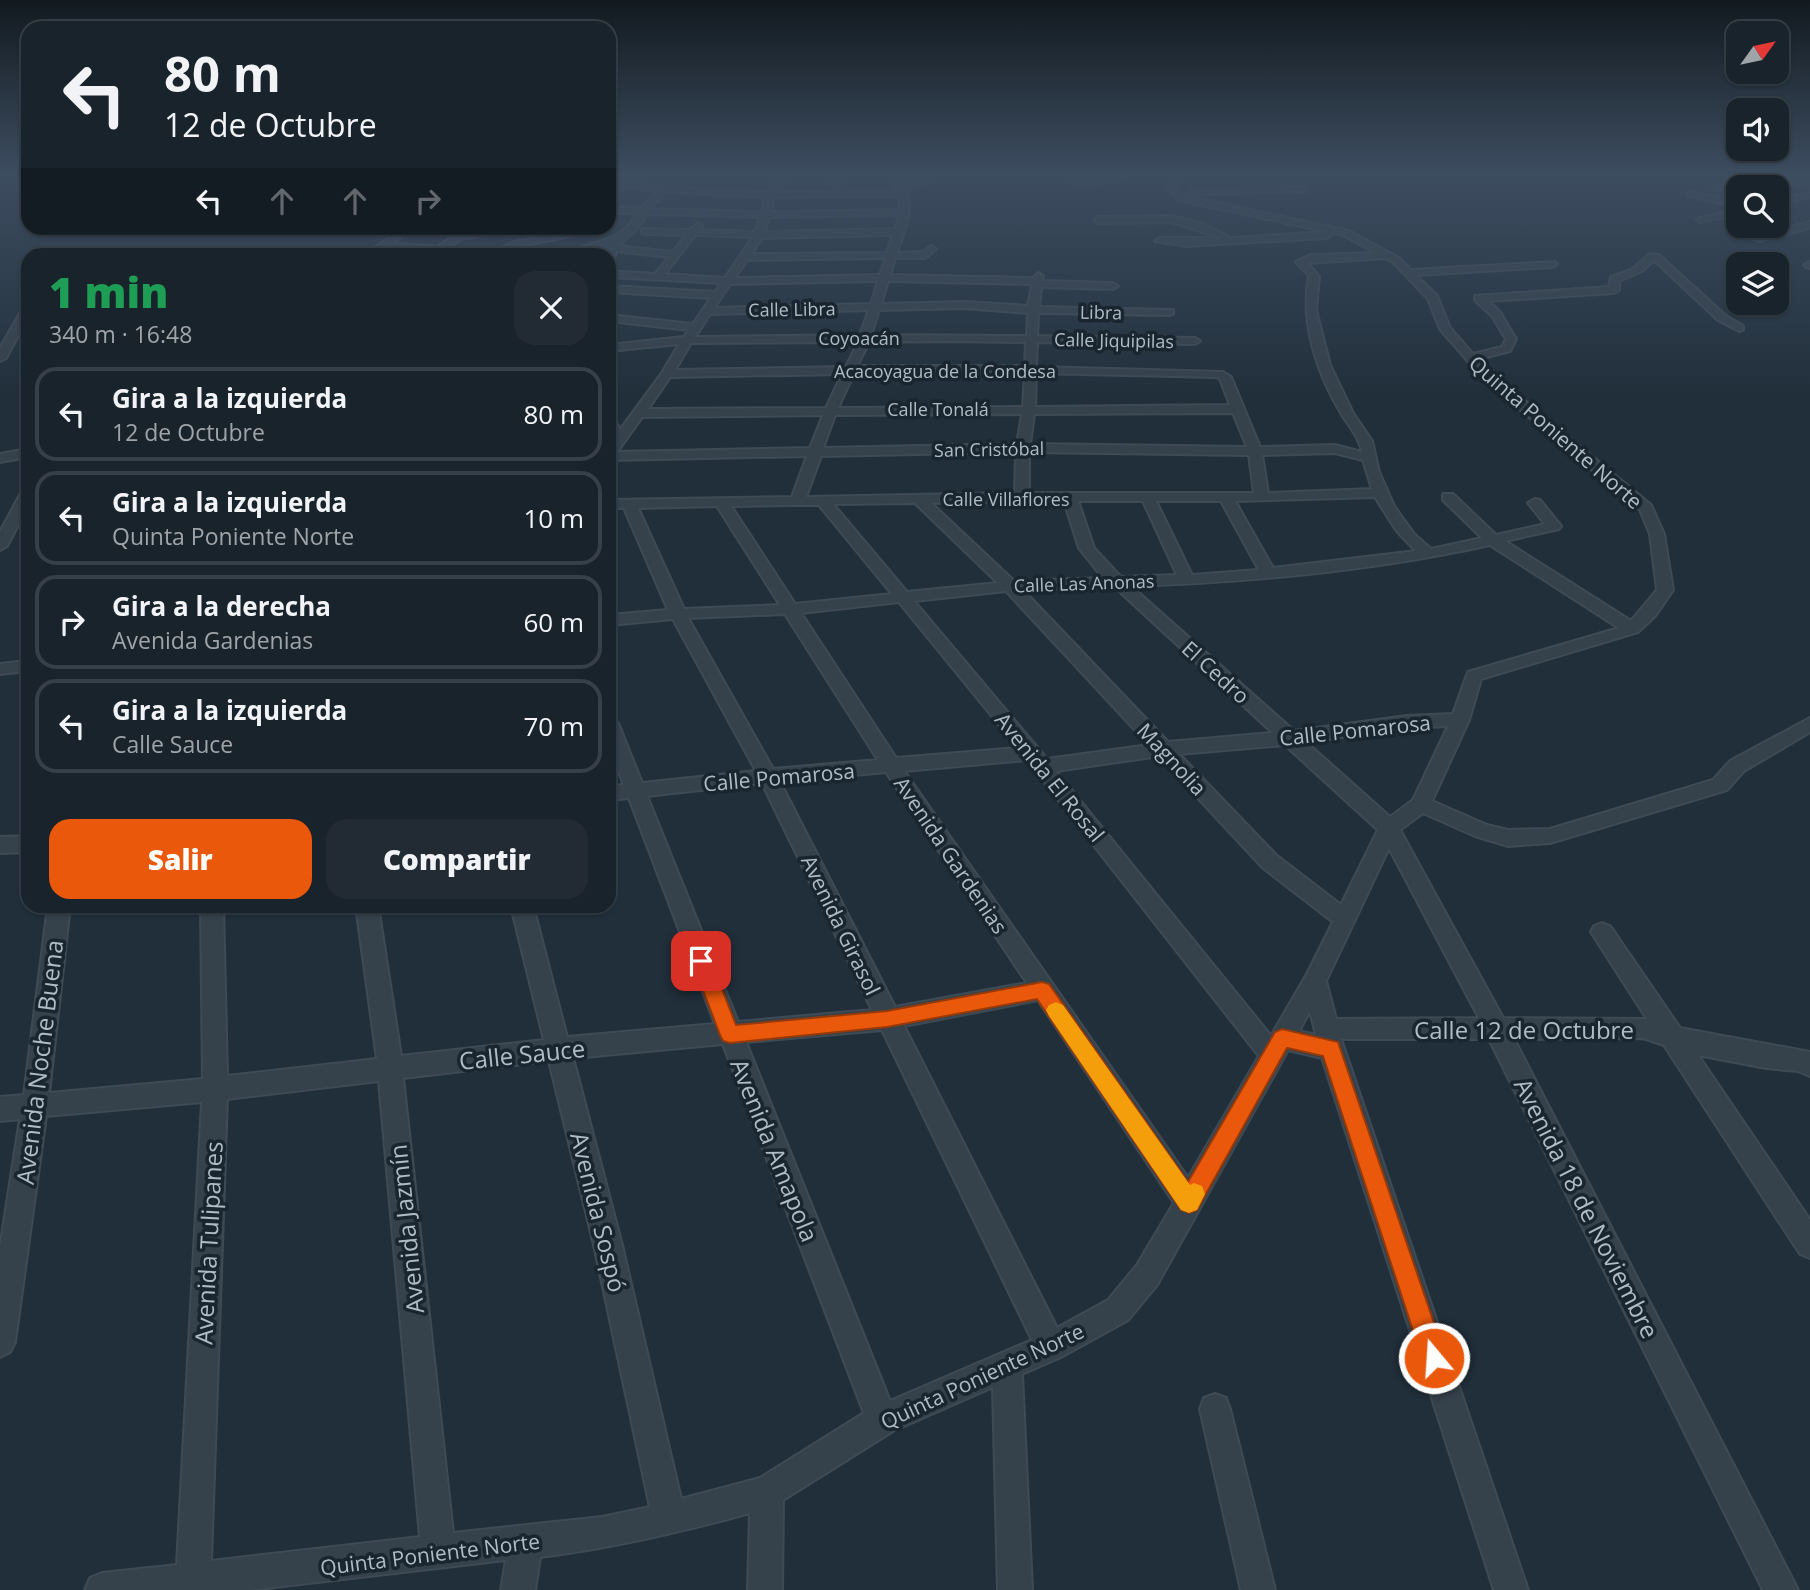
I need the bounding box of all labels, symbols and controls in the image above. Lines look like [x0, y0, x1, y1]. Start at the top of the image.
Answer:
north arrow [1726, 21, 1788, 84]
map controls [1726, 21, 1789, 315]
text: 80 m [164, 40, 281, 106]
icon: left [49, 49, 140, 140]
button: sound [1726, 98, 1789, 161]
text: 12 de Octubre [164, 103, 377, 146]
button: search [1726, 175, 1789, 238]
icon: left [190, 182, 228, 220]
icon: ahead [263, 182, 301, 220]
icon: ahead [336, 182, 374, 220]
icon: right [409, 182, 447, 220]
button: layers [1726, 252, 1789, 315]
text: 1 min [49, 263, 168, 320]
button: close [514, 271, 588, 345]
street label: Calle Libra [748, 296, 836, 322]
street label: Libra [1080, 300, 1122, 324]
text: 340 m · 16:48 [49, 318, 192, 350]
street label: Coyoacán [818, 326, 900, 350]
street label: Calle Jiquipilas [1054, 327, 1174, 353]
street label: Quinta Poniente Norte [1463, 349, 1649, 515]
street label: Acacoyagua de la Condesa [834, 359, 1056, 383]
text: Gira a la izquierda [112, 380, 347, 416]
icon: left [53, 395, 91, 433]
text: 80 m [523, 396, 584, 432]
street label: Calle Tonalá [887, 397, 989, 421]
text: 12 de Octubre [112, 416, 265, 448]
street label: San Cristóbal [934, 436, 1044, 462]
text: Gira a la izquierda [112, 484, 347, 520]
street label: Calle Villaflores [942, 487, 1070, 511]
icon: left [53, 499, 91, 537]
text: 10 m [523, 500, 584, 536]
text: Quinta Poniente Norte [112, 520, 354, 552]
street label: Calle Las Anonas [1013, 569, 1155, 597]
text: Gira a la derecha [112, 588, 331, 624]
icon: right [53, 603, 91, 641]
text: 60 m [523, 604, 584, 640]
text: Avenida Gardenias [112, 624, 313, 656]
street label: El Cedro [1176, 634, 1256, 710]
text: Gira a la izquierda [112, 692, 347, 728]
icon: left [53, 707, 91, 745]
street label: Avenida El Rosal [989, 707, 1111, 847]
text: 70 m [523, 708, 584, 744]
street label: Calle Pomarosa [1278, 708, 1432, 752]
street label: Magnolia [1131, 717, 1213, 801]
text: Calle Sauce [112, 728, 233, 760]
street label: Calle Pomarosa [702, 756, 856, 798]
street label: Avenida Gardenias [888, 771, 1014, 939]
button: Salir [49, 819, 312, 899]
button: Compartir [326, 819, 588, 899]
street label: Avenida Girasol [795, 850, 887, 1000]
pin [671, 931, 731, 991]
street label: Avenida Noche Buena [8, 938, 70, 1186]
icon: arrive [682, 942, 720, 980]
street label: Calle 12 de Octubre [1414, 1013, 1634, 1046]
street label: Calle Sauce [457, 1031, 587, 1077]
street label: Avenida Amapola [723, 1053, 827, 1247]
street label: Avenida 18 de Noviembre [1507, 1072, 1667, 1344]
street label: Avenida Sospó [563, 1129, 635, 1295]
street label: Avenida Tulipanes [186, 1141, 230, 1345]
street label: Avenida Jazmín [381, 1143, 431, 1315]
street label: Quinta Poniente Norte [876, 1317, 1088, 1435]
position arrow [1397, 1321, 1471, 1395]
street label: Quinta Poniente Norte [319, 1527, 541, 1581]

